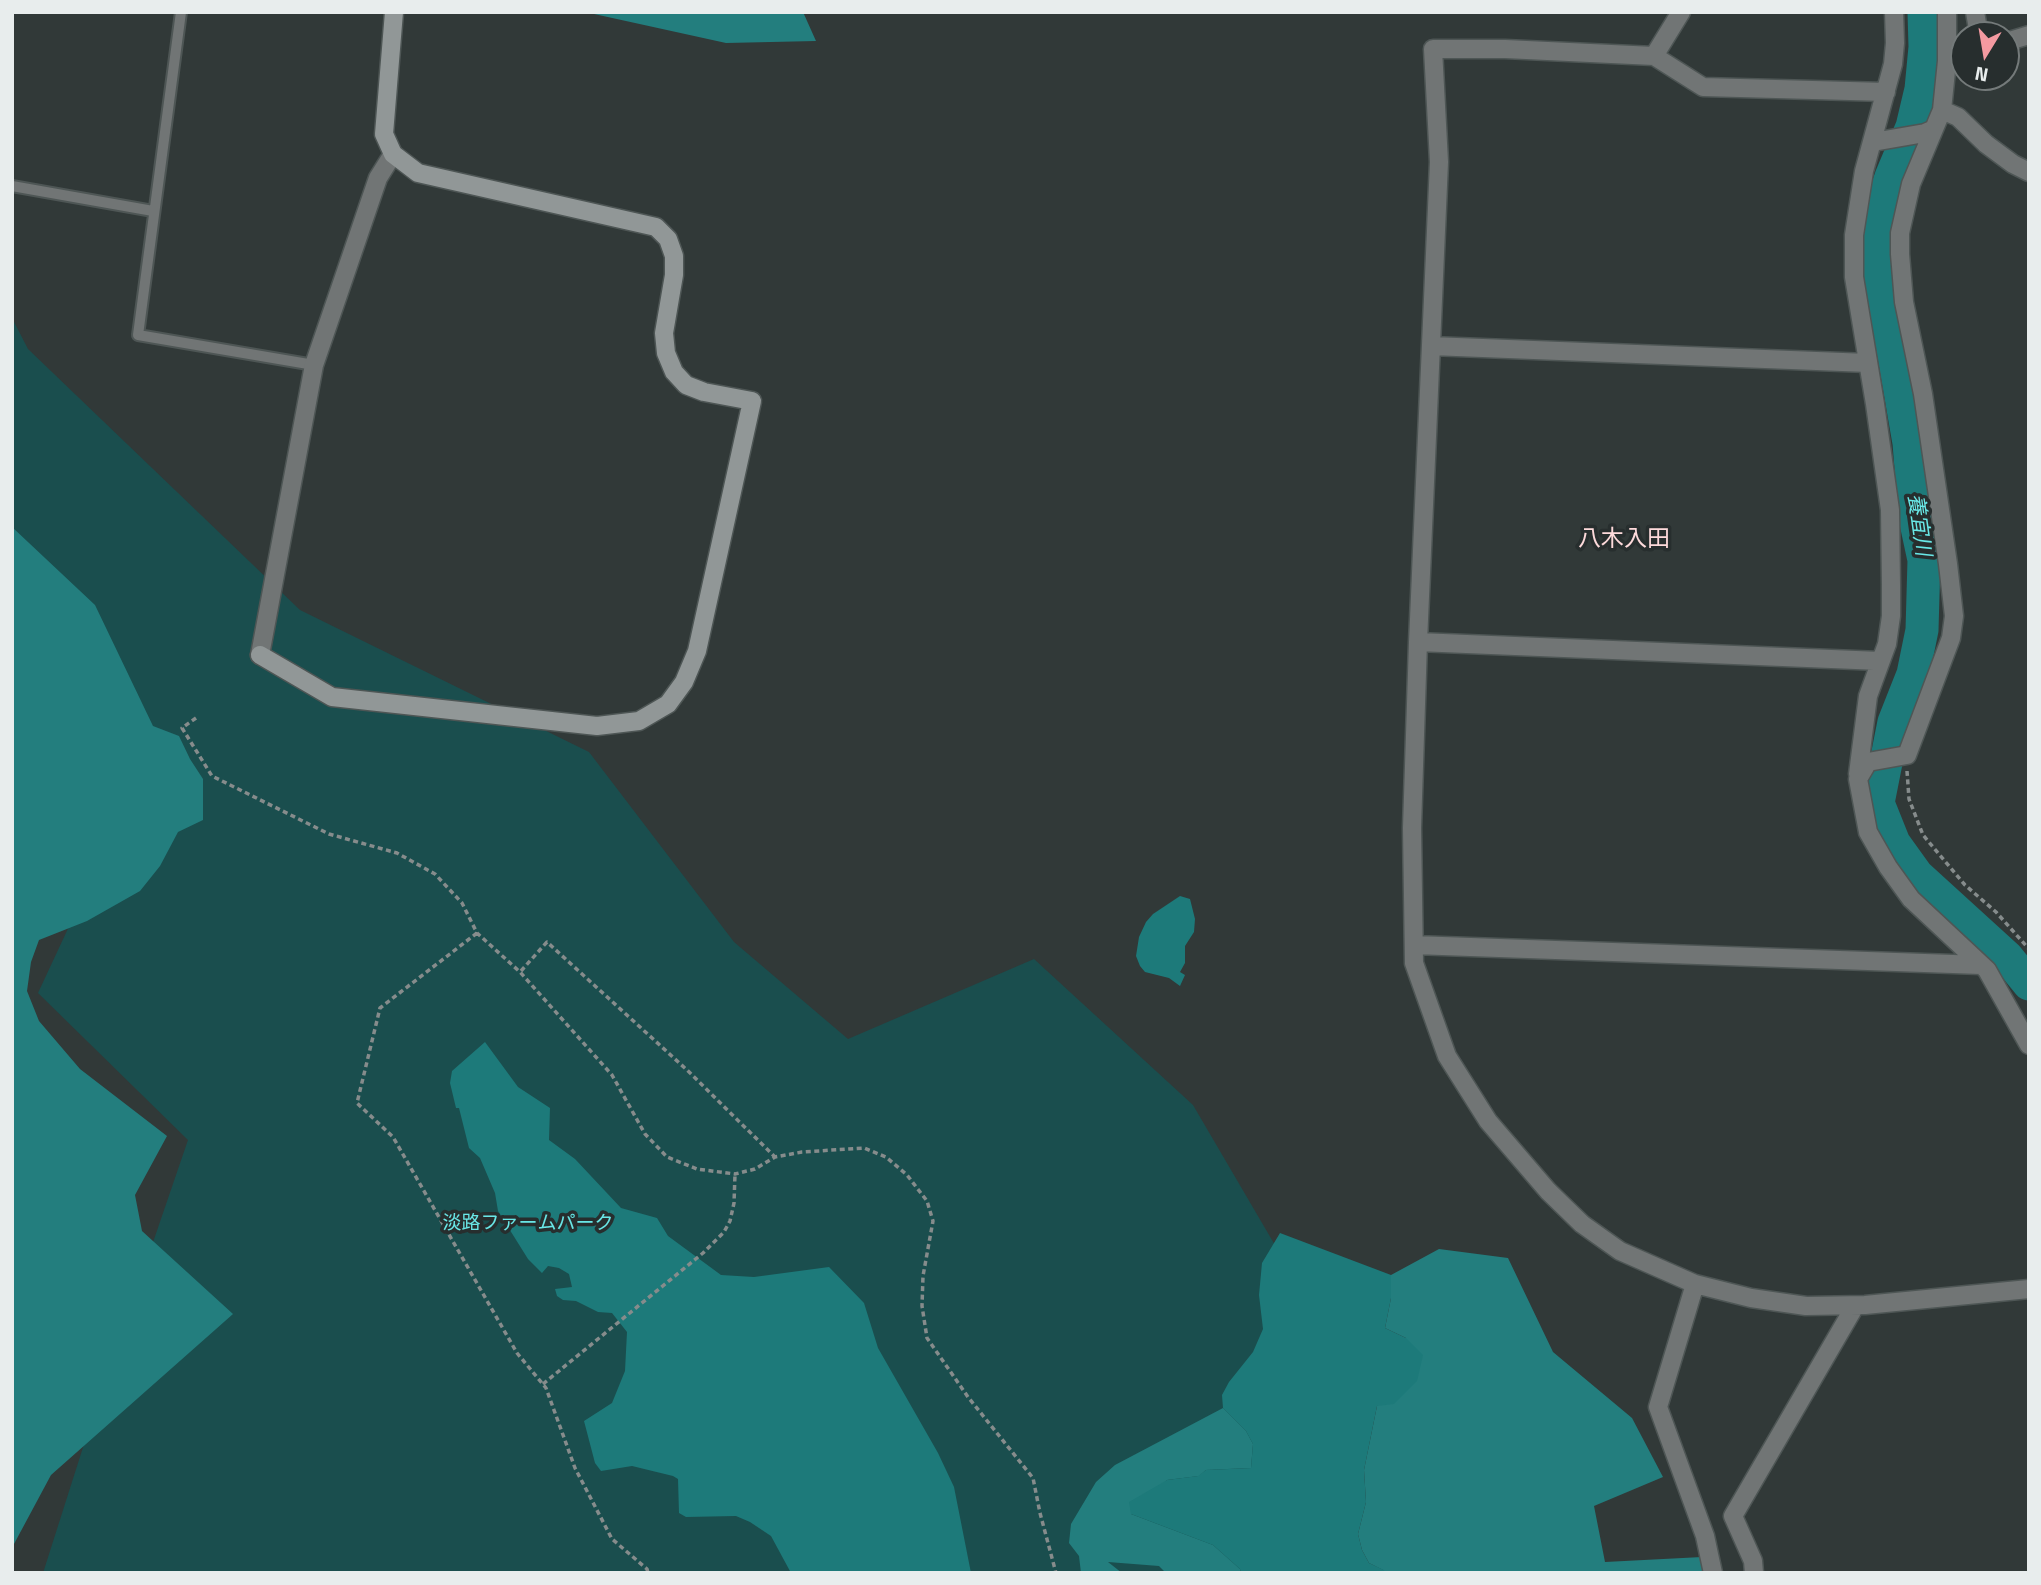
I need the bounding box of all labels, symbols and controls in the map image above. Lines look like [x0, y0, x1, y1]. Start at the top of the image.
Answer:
north arrow [1950, 21, 2020, 91]
text: N [1972, 60, 1991, 91]
water label: 養宜川 [1901, 492, 1935, 558]
district label: 八木入田 [1578, 526, 1670, 554]
park label: 淡路ファームパーク [443, 1213, 613, 1235]

